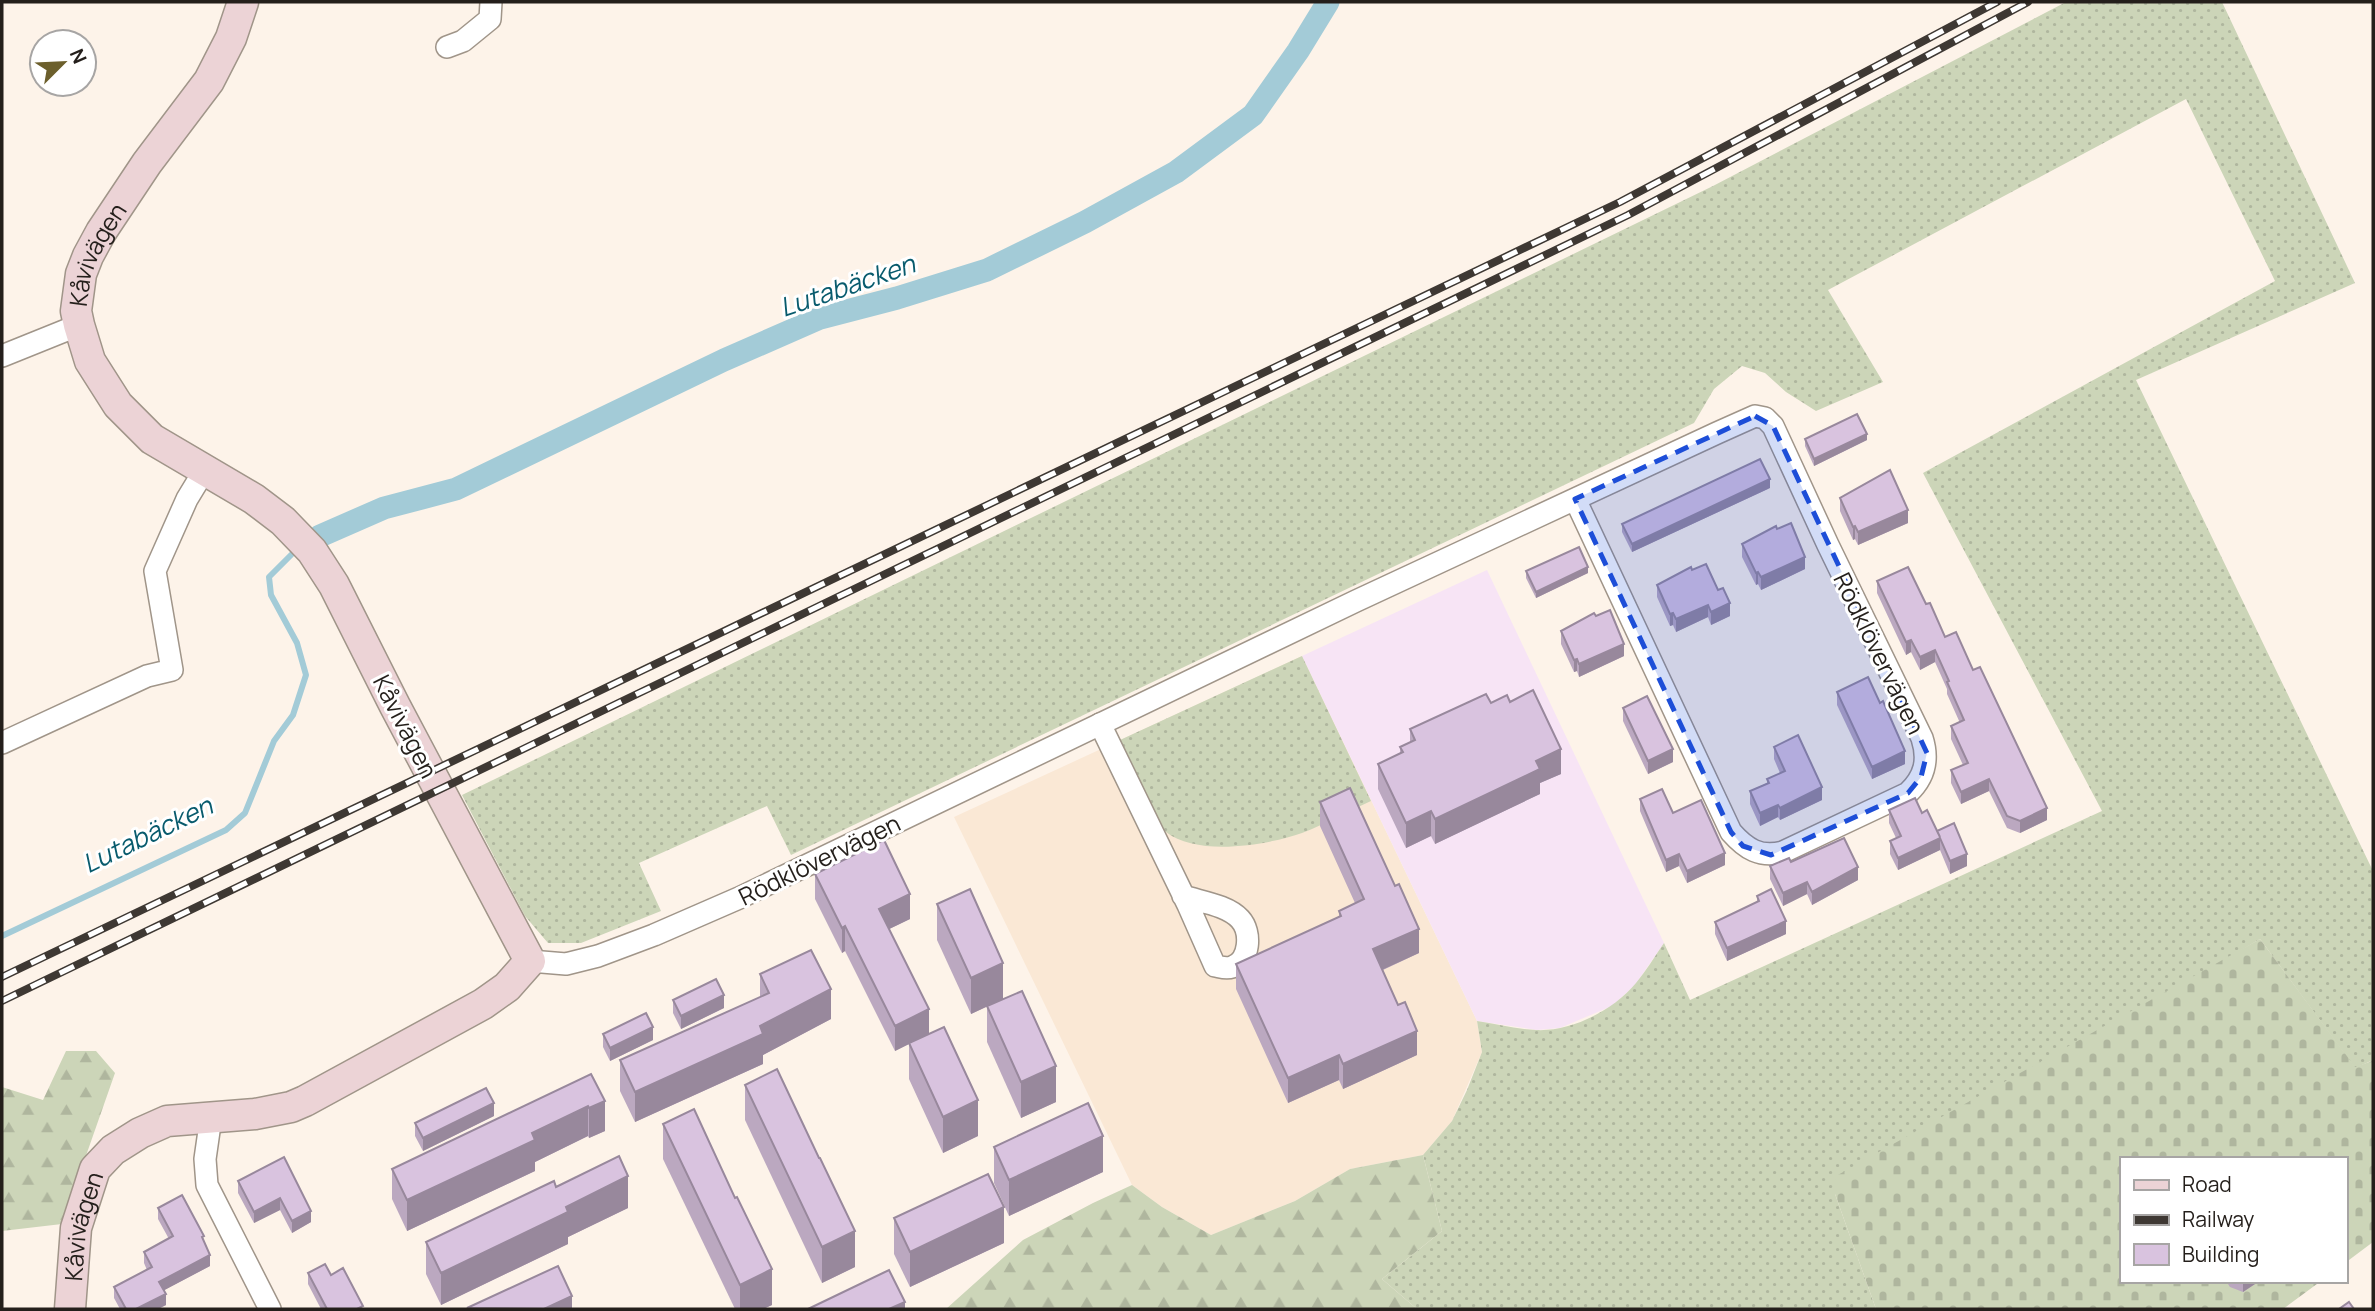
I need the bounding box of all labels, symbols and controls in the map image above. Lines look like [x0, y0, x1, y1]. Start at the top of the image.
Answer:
north arrow [28, 28, 98, 98]
text: N [64, 45, 93, 68]
street label: Kåvivägen [60, 195, 133, 308]
water label: Lutabäcken [775, 245, 921, 325]
street label: Rödklövervägen [1827, 567, 1933, 739]
street label: Kåvivägen [366, 669, 446, 783]
water label: Lutabäcken [76, 786, 220, 881]
street label: Rödklövervägen [733, 806, 905, 912]
legend [2120, 1157, 2347, 1283]
street label: Kåvivägen [56, 1167, 110, 1282]
text: Road [2182, 1170, 2232, 1198]
text: Railway [2182, 1205, 2254, 1233]
text: Building [2182, 1240, 2259, 1268]

